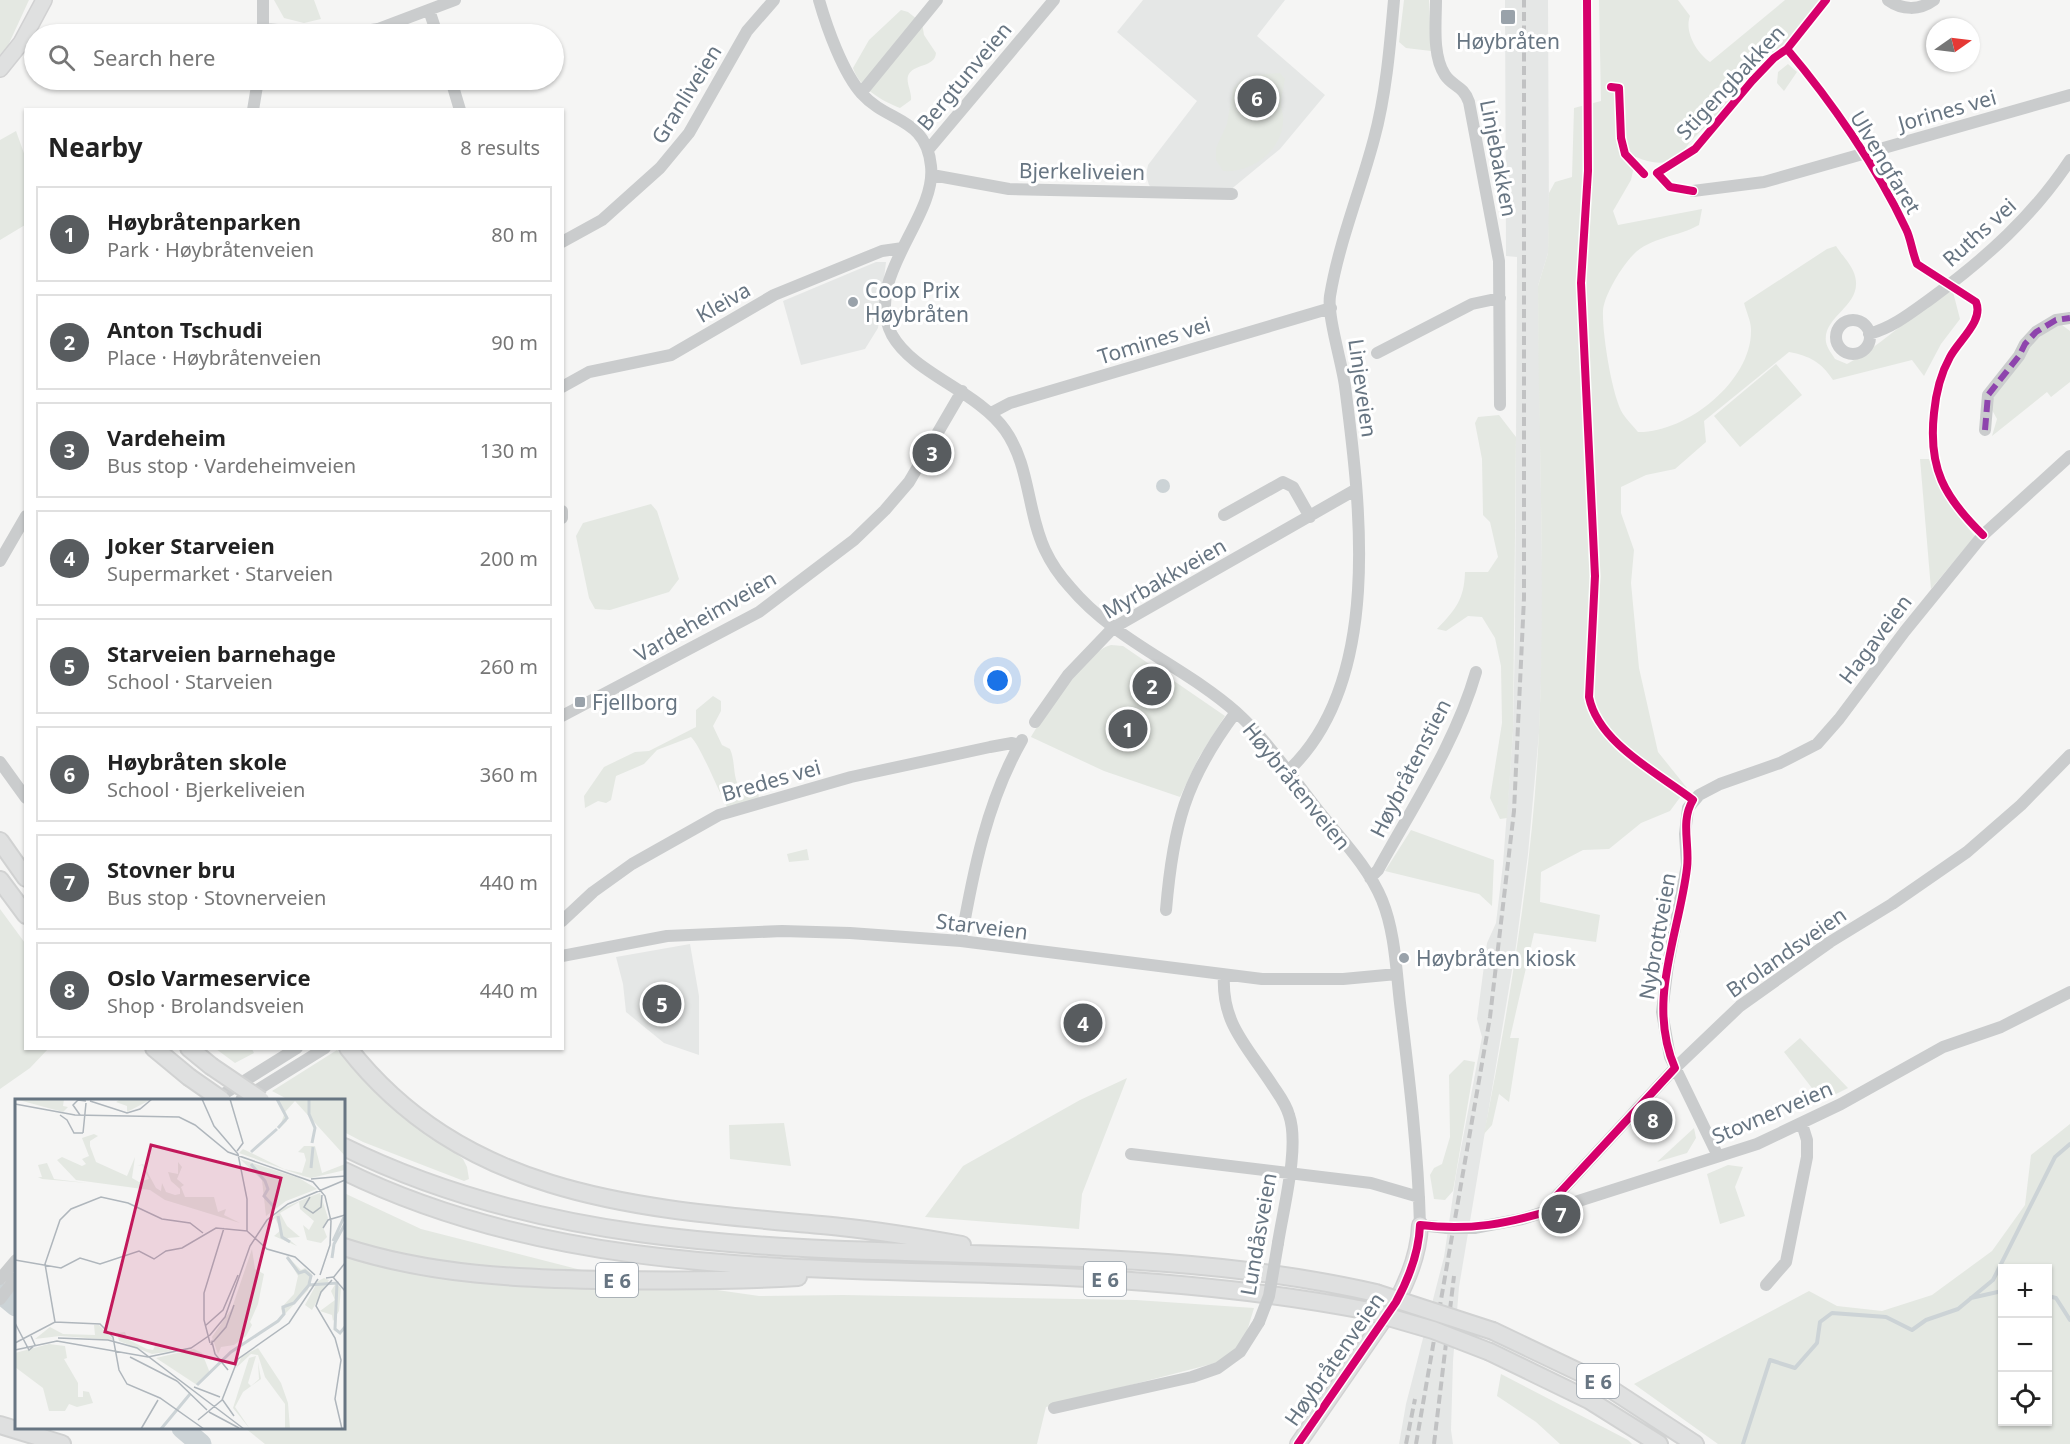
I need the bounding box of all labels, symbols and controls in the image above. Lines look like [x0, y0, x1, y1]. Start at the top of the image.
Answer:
marker: Høybråten [1499, 8, 1517, 26]
street label: Bergtunveien [910, 16, 1018, 136]
north arrow [1926, 18, 1980, 72]
street label: Stigengbakken [1670, 19, 1790, 145]
search box [24, 24, 564, 90]
place label: Høybråten [1456, 27, 1560, 55]
street label: Granliveien [644, 39, 728, 149]
icon: search [45, 41, 78, 74]
text: Search here [93, 42, 215, 72]
pin: 6 [1238, 76, 1276, 120]
street label: Jorines vei [1893, 83, 1999, 138]
street label: Linjebakken [1474, 97, 1524, 219]
street label: Ulvengfaret [1844, 105, 1928, 219]
text: Nearby [48, 129, 143, 165]
text: 8 results [460, 134, 540, 161]
street label: Bjerkeliveien [1019, 156, 1145, 186]
street label: Ruths vei [1936, 191, 2022, 273]
text: Høybråtenparken [107, 206, 301, 236]
text: 1 [64, 221, 75, 248]
text: 80 m [491, 221, 538, 248]
text: Park · Høybråtenveien [107, 236, 314, 263]
street label: Kleiva [691, 275, 755, 329]
place label: Coop Prix Høybråten [865, 276, 969, 328]
marker: Coop Prix Høybråten [846, 295, 860, 309]
street label: Tomines vei [1094, 310, 1214, 370]
text: Anton Tschudi [107, 314, 263, 344]
text: 2 [64, 329, 75, 356]
text: 90 m [491, 329, 538, 356]
street label: Linjeveien [1342, 337, 1384, 439]
text: Place · Høybråtenveien [107, 344, 321, 371]
text: Vardeheim [107, 422, 226, 452]
pin: 3 [912, 430, 952, 476]
text: 3 [64, 437, 75, 464]
text: 130 m [480, 437, 538, 464]
text: Bus stop · Vardeheimveien [107, 452, 356, 479]
text: Joker Starveien [107, 530, 275, 560]
street label: Myrbakkveien [1097, 531, 1231, 625]
text: 4 [64, 545, 75, 572]
text: 200 m [480, 545, 538, 572]
text: Supermarket · Starveien [107, 560, 333, 587]
street label: Vardeheimveien [629, 564, 781, 668]
street label: Hagaveien [1832, 589, 1918, 689]
text: Starveien barnehage [107, 638, 336, 668]
text: 5 [64, 653, 75, 680]
text: 260 m [480, 653, 538, 680]
pin: 2 [1132, 664, 1172, 708]
your location [983, 666, 1012, 695]
text: School · Starveien [107, 668, 273, 695]
place label: Fjellborg [592, 688, 678, 716]
street label: Høybråtenstien [1363, 694, 1457, 842]
marker: Fjellborg [573, 695, 587, 709]
pin: 1 [1108, 706, 1148, 752]
street label: Høybråtenveien [1237, 716, 1357, 856]
text: Høybråten skole [107, 746, 287, 776]
street label: Bredes vei [718, 752, 824, 808]
text: 6 [64, 761, 75, 788]
text: 360 m [480, 761, 538, 788]
text: School · Bjerkeliveien [107, 776, 305, 803]
text: Stovner bru [107, 854, 236, 884]
text: 7 [64, 869, 75, 896]
text: 440 m [480, 869, 538, 896]
street label: Nybrottveien [1632, 870, 1682, 1002]
text: Bus stop · Stovnerveien [107, 884, 326, 911]
street label: Brolandsveien [1720, 900, 1852, 1004]
street label: Starveien [934, 906, 1030, 946]
place label: Høybråten kiosk [1416, 944, 1577, 972]
marker: Høybråten kiosk [1397, 951, 1411, 965]
text: Oslo Varmeservice [107, 962, 311, 992]
text: 8 [64, 977, 75, 1004]
text: 440 m [480, 977, 538, 1004]
pin: 5 [642, 982, 682, 1026]
text: Shop · Brolandsveien [107, 992, 304, 1019]
pin: 4 [1064, 1000, 1102, 1046]
street label: Stovnerveien [1707, 1074, 1837, 1150]
pin: 8 [1634, 1098, 1672, 1142]
inset map [15, 1099, 345, 1429]
street label: Lundåsveien [1233, 1170, 1283, 1298]
pin: 7 [1542, 1192, 1580, 1236]
road number: E 6 [1084, 1262, 1126, 1296]
road number: E 6 [596, 1263, 638, 1297]
map controls [1998, 1264, 2052, 1426]
button: + [1998, 1264, 2052, 1318]
street label: Høybråtenveien [1278, 1287, 1390, 1431]
button: − [1998, 1318, 2052, 1372]
road number: E 6 [1577, 1364, 1619, 1398]
button: locate [1998, 1372, 2052, 1426]

